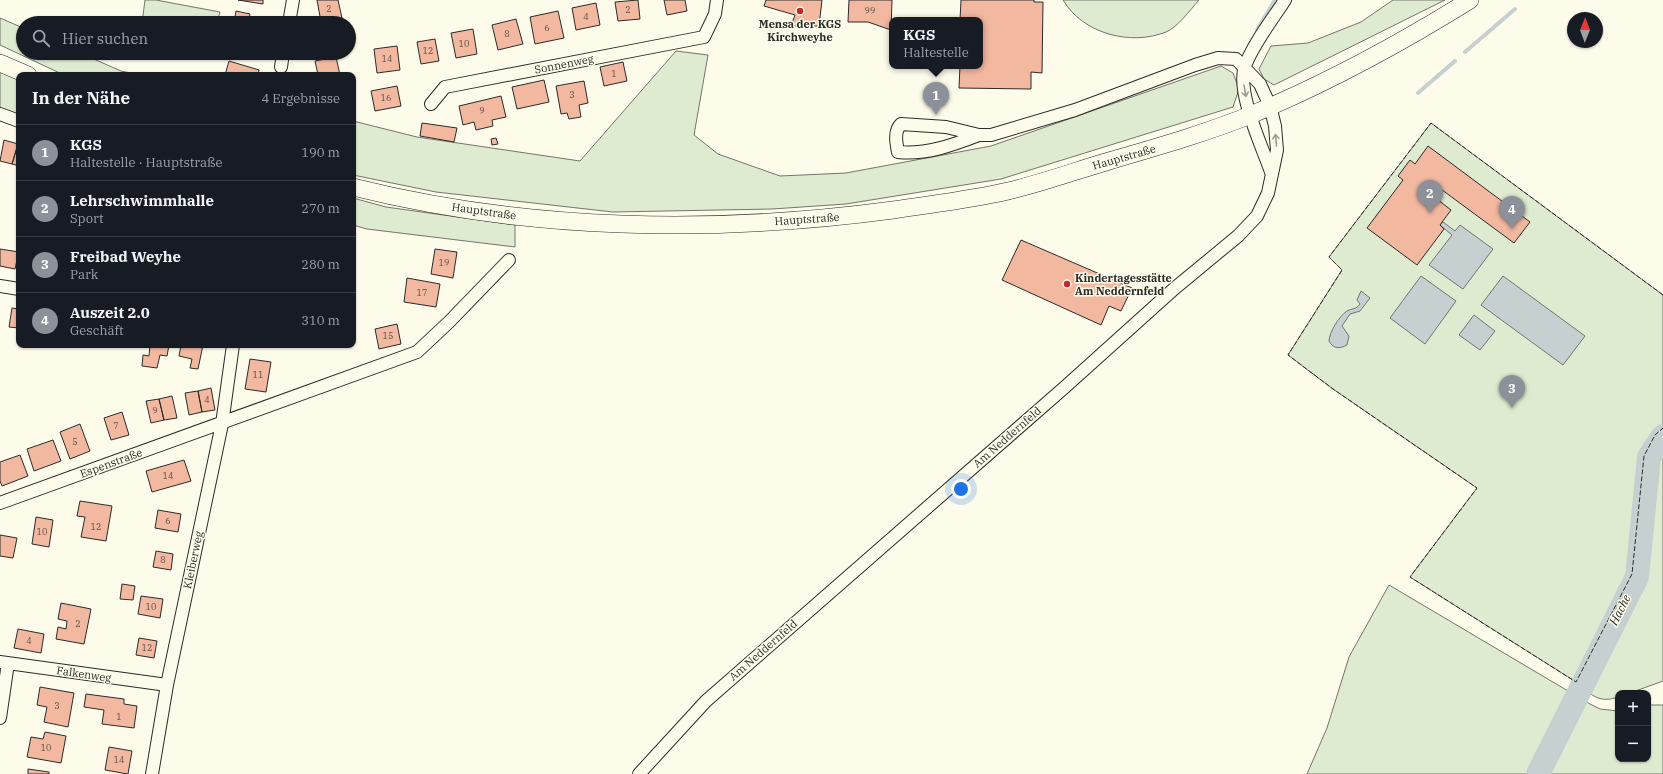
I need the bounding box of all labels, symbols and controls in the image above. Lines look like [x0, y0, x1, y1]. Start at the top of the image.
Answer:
house number: 2 [326, 3, 332, 14]
house number: 2 [625, 4, 631, 15]
house number: 99 [865, 5, 875, 16]
marker: Mensa der KGS Kirchweyhe [795, 6, 805, 16]
house number: 4 [583, 11, 589, 22]
north arrow [1567, 12, 1603, 48]
search box [16, 16, 356, 60]
place label: Mensa der KGS Kirchweyhe [759, 17, 841, 44]
popup [889, 17, 983, 69]
house number: 6 [544, 22, 550, 33]
text: KGS [903, 25, 935, 44]
icon: search [30, 27, 52, 49]
house number: 8 [504, 28, 510, 39]
text: Hier suchen [62, 29, 148, 48]
house number: 10 [459, 38, 469, 49]
text: Haltestelle [903, 44, 969, 61]
house number: 12 [423, 45, 433, 56]
street label: Sonnenweg [533, 51, 595, 77]
house number: 14 [382, 53, 392, 64]
house number: 1 [611, 68, 617, 79]
pin: 1 [923, 82, 949, 115]
one-way arrow [1241, 84, 1249, 97]
text: In der Nähe [32, 87, 130, 109]
house number: 3 [569, 89, 575, 100]
text: 4 Ergebnisse [261, 90, 340, 107]
house number: 16 [381, 92, 391, 103]
house number: 9 [479, 105, 485, 116]
one-way arrow [1272, 134, 1279, 147]
text: KGS [70, 135, 102, 154]
street label: Hauptstraße [1091, 141, 1157, 173]
text: 1 [41, 144, 49, 161]
text: 190 m [301, 144, 340, 161]
text: Haltestelle · Hauptstraße [70, 154, 222, 171]
pin: 2 [1417, 180, 1443, 213]
text: Lehrschwimmhalle [70, 191, 214, 210]
pin: 4 [1499, 196, 1525, 229]
text: 2 [41, 200, 49, 217]
text: 270 m [301, 200, 340, 217]
street label: Hauptstraße [451, 200, 517, 222]
text: Sport [70, 210, 104, 227]
street label: Hauptstraße [774, 210, 840, 228]
text: Freibad Weyhe [70, 247, 181, 266]
text: 3 [41, 256, 49, 273]
text: 280 m [301, 256, 340, 273]
house number: 19 [439, 257, 449, 268]
text: Park [70, 266, 98, 283]
place label: Kindertagesstätte Am Neddernfeld [1075, 271, 1172, 298]
marker: Kindertagesstätte Am Neddernfeld [1062, 279, 1072, 289]
house number: 17 [417, 287, 427, 298]
text: Auszeit 2.0 [70, 303, 150, 322]
text: 4 [41, 312, 49, 329]
text: 310 m [301, 312, 340, 329]
text: Geschäft [70, 322, 124, 339]
house number: 15 [383, 330, 393, 341]
house number: 11 [253, 369, 263, 380]
pin: 3 [1499, 375, 1525, 408]
house number: 4 [204, 394, 210, 405]
street label: Am Neddernfeld [970, 403, 1044, 470]
house number: 9 [152, 405, 158, 416]
house number: 7 [113, 420, 119, 431]
house number: 5 [72, 436, 78, 447]
street label: Espenstraße [78, 445, 144, 481]
house number: 14 [163, 470, 173, 481]
your location [951, 479, 971, 499]
house number: 6 [165, 515, 171, 526]
house number: 12 [91, 521, 101, 532]
house number: 10 [37, 526, 47, 537]
street label: Kleiberweg [180, 530, 206, 590]
house number: 8 [160, 554, 166, 565]
water label: Hache [1605, 591, 1634, 628]
house number: 10 [146, 601, 156, 612]
street label: Am Neddernfeld [726, 616, 800, 683]
house number: 2 [75, 618, 81, 629]
house number: 4 [26, 635, 32, 646]
house number: 12 [142, 642, 152, 653]
street label: Falkenweg [56, 663, 112, 685]
map controls [1615, 690, 1651, 762]
button: + [1615, 690, 1651, 726]
house number: 3 [54, 700, 60, 711]
house number: 1 [116, 711, 122, 722]
button: − [1615, 726, 1651, 762]
house number: 10 [41, 742, 51, 753]
house number: 14 [114, 754, 124, 765]

